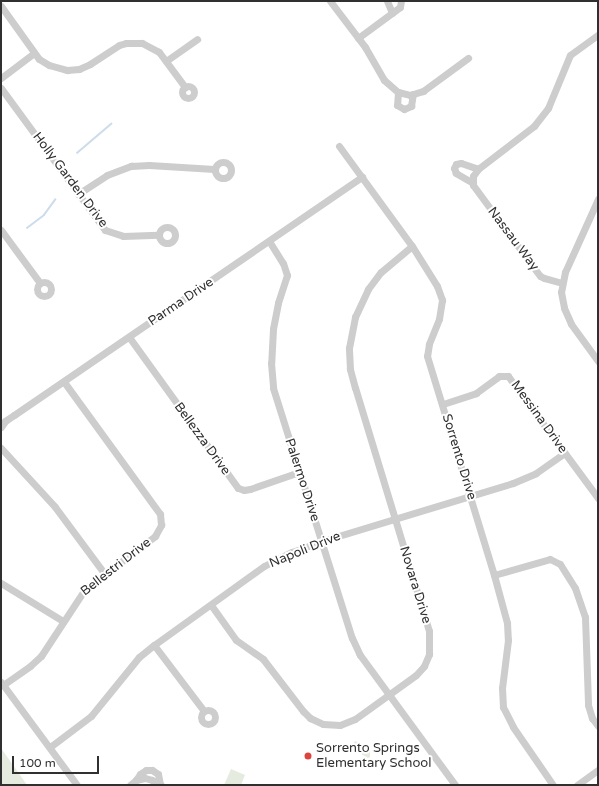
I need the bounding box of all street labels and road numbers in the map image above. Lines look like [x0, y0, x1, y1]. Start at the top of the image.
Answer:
street label: Holly Garden Drive [29, 129, 111, 231]
street label: Nassau Way [484, 204, 542, 274]
street label: Parma Drive [145, 274, 217, 330]
street label: Messina Drive [507, 378, 571, 456]
street label: Bellezza Drive [170, 400, 234, 478]
street label: Sorrento Drive [439, 412, 479, 502]
street label: Palermo Drive [281, 436, 323, 524]
street label: Napoli Drive [267, 529, 343, 571]
street label: Bellestri Drive [78, 535, 154, 599]
street label: Novara Drive [396, 545, 434, 625]

